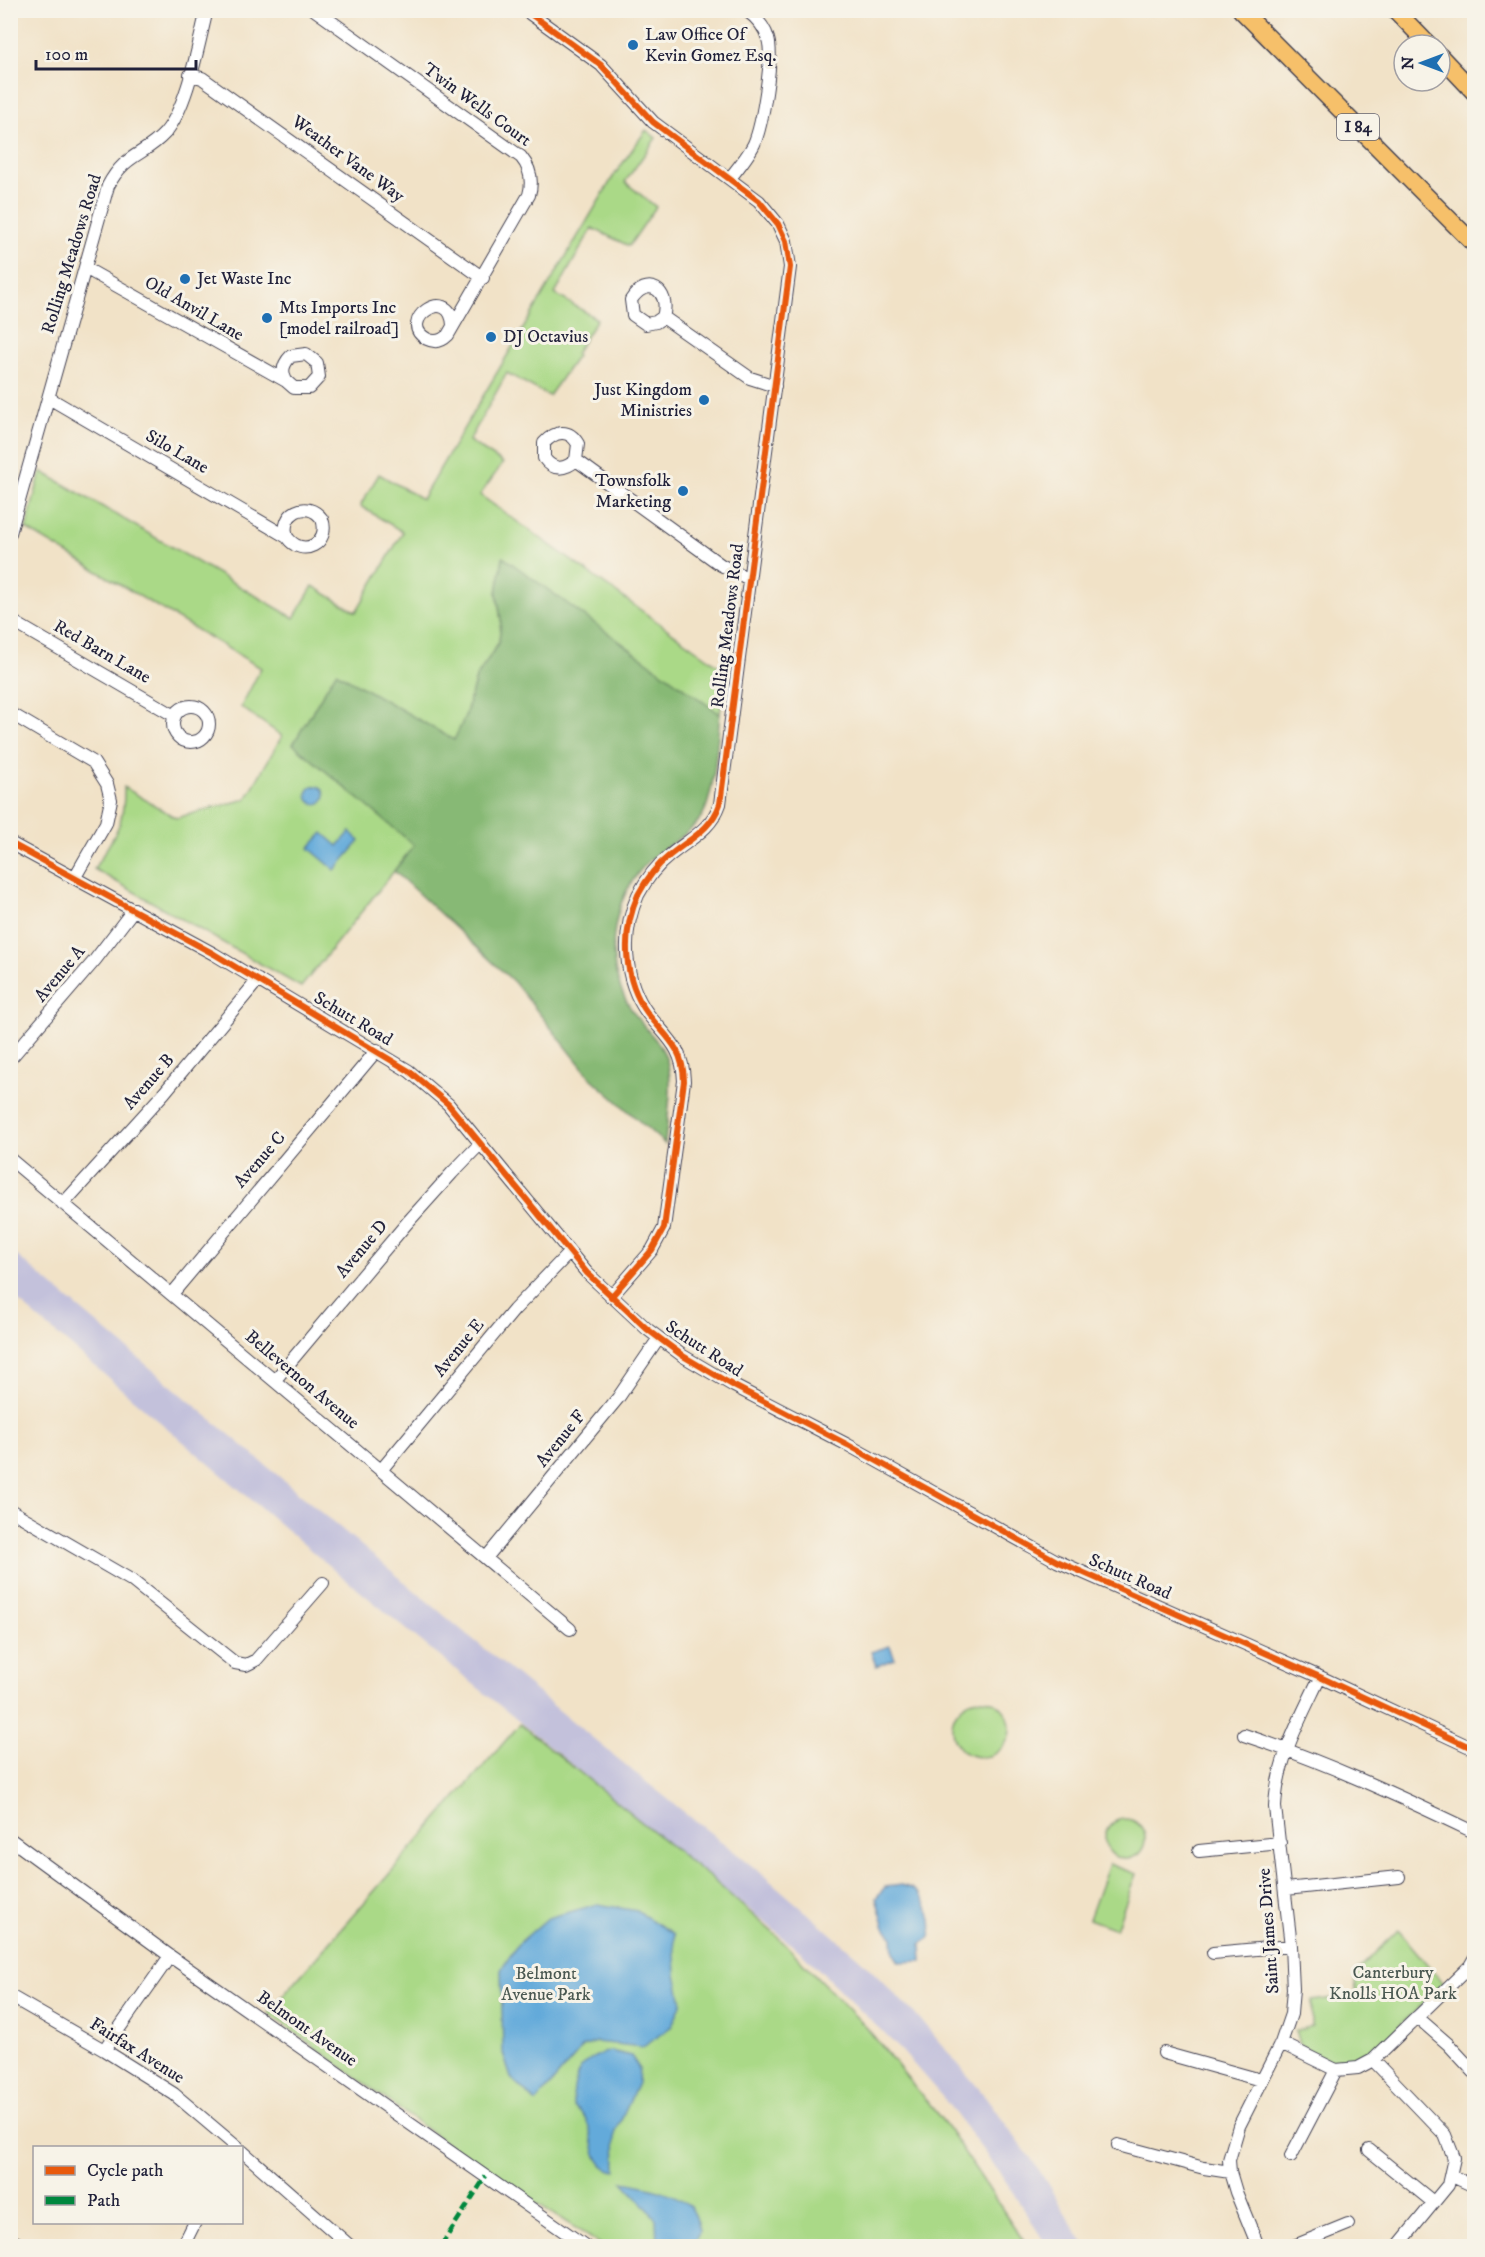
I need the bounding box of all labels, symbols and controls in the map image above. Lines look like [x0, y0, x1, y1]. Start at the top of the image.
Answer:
place label: Law Office Of Kevin Gomez Esq. [645, 24, 777, 67]
scale bar [36, 33, 196, 71]
north arrow [1392, 33, 1452, 93]
marker: Law Office Of Kevin Gomez Esq. [626, 38, 640, 52]
text: 100 m [45, 44, 88, 66]
text: N [1398, 56, 1418, 70]
street label: Twin Wells Court [419, 58, 536, 152]
street label: Weather Vane Way [287, 110, 409, 208]
road number: I 84 [1337, 114, 1379, 140]
street label: Rolling Meadows Road [37, 172, 107, 336]
place label: Jet Waste Inc [195, 268, 292, 290]
street label: Old Anvil Lane [140, 272, 248, 346]
marker: Jet Waste Inc [178, 272, 192, 286]
place label: Mts Imports Inc [model railroad] [279, 297, 399, 340]
marker: Mts Imports Inc [model railroad] [260, 311, 274, 325]
place label: DJ Octavius [503, 326, 588, 348]
marker: DJ Octavius [484, 330, 498, 344]
place label: Just Kingdom Ministries [592, 379, 692, 422]
marker: Just Kingdom Ministries [697, 393, 711, 407]
street label: Silo Lane [141, 425, 213, 479]
place label: Townsfolk Marketing [595, 470, 671, 513]
marker: Townsfolk Marketing [676, 484, 690, 498]
street label: Rolling Meadows Road [707, 542, 749, 710]
street label: Red Barn Lane [49, 615, 155, 689]
street label: Avenue A [30, 941, 90, 1007]
street label: Schutt Road [310, 987, 396, 1051]
street label: Avenue B [119, 1049, 179, 1115]
street label: Avenue C [229, 1127, 291, 1193]
street label: Avenue D [331, 1215, 393, 1283]
street label: Avenue E [429, 1314, 489, 1382]
street label: Schutt Road [661, 1316, 747, 1382]
street label: Bellevernon Avenue [240, 1326, 364, 1434]
street label: Avenue F [531, 1406, 591, 1472]
street label: Schutt Road [1085, 1549, 1175, 1605]
street label: Saint James Drive [1254, 1867, 1284, 1995]
park label: Canterbury Knolls HOA Park [1329, 1962, 1457, 2005]
park label: Belmont Avenue Park [501, 1963, 591, 2006]
street label: Belmont Avenue [253, 1986, 361, 2072]
street label: Fairfax Avenue [86, 2013, 188, 2089]
legend [33, 2146, 243, 2224]
text: Cycle path [87, 2160, 164, 2182]
text: Path [87, 2190, 121, 2212]

